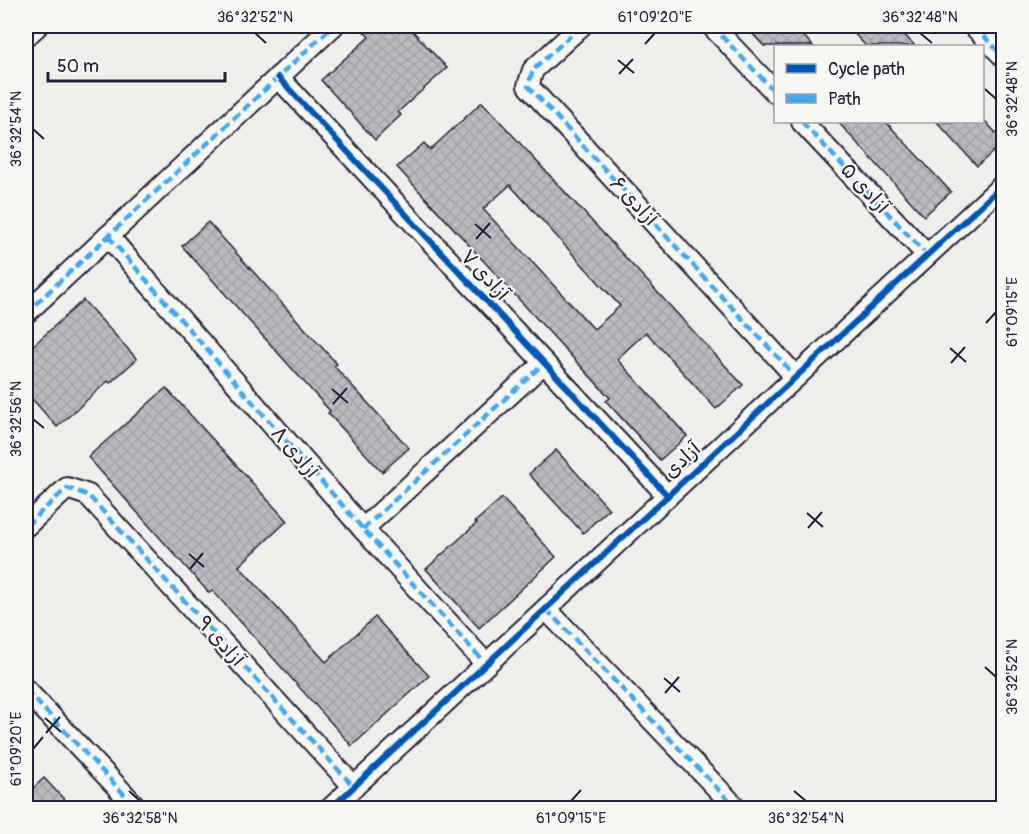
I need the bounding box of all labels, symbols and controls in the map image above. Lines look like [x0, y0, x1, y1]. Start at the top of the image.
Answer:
text: 36°32'52"N [217, 8, 293, 27]
text: 61°09'20"E [618, 8, 693, 27]
text: 36°32'48"N [882, 8, 958, 27]
scale bar [48, 45, 225, 83]
legend [774, 45, 984, 123]
text: 50 m [57, 55, 99, 78]
text: Cycle path [828, 58, 905, 81]
text: 36°32'48"N [1003, 61, 1022, 137]
text: Path [828, 88, 861, 111]
text: 36°32'54"N [7, 91, 26, 167]
street label: آزادی ۵ [835, 157, 896, 219]
street label: آزادی ۶ [605, 171, 664, 232]
street label: آزادی ۷ [455, 244, 516, 307]
text: 61°09'15"E [1003, 277, 1022, 347]
text: 36°32'56"N [7, 381, 26, 457]
street label: آزادی ۸ [266, 421, 325, 484]
street label: آزادی [658, 436, 707, 484]
street label: آزادی ۹ [192, 611, 251, 672]
text: 36°32'52"N [1003, 639, 1022, 715]
text: 61°09'20"E [7, 711, 26, 786]
text: 36°32'58"N [102, 809, 178, 828]
text: 61°09'15"E [536, 809, 606, 828]
text: 36°32'54"N [768, 809, 844, 828]

